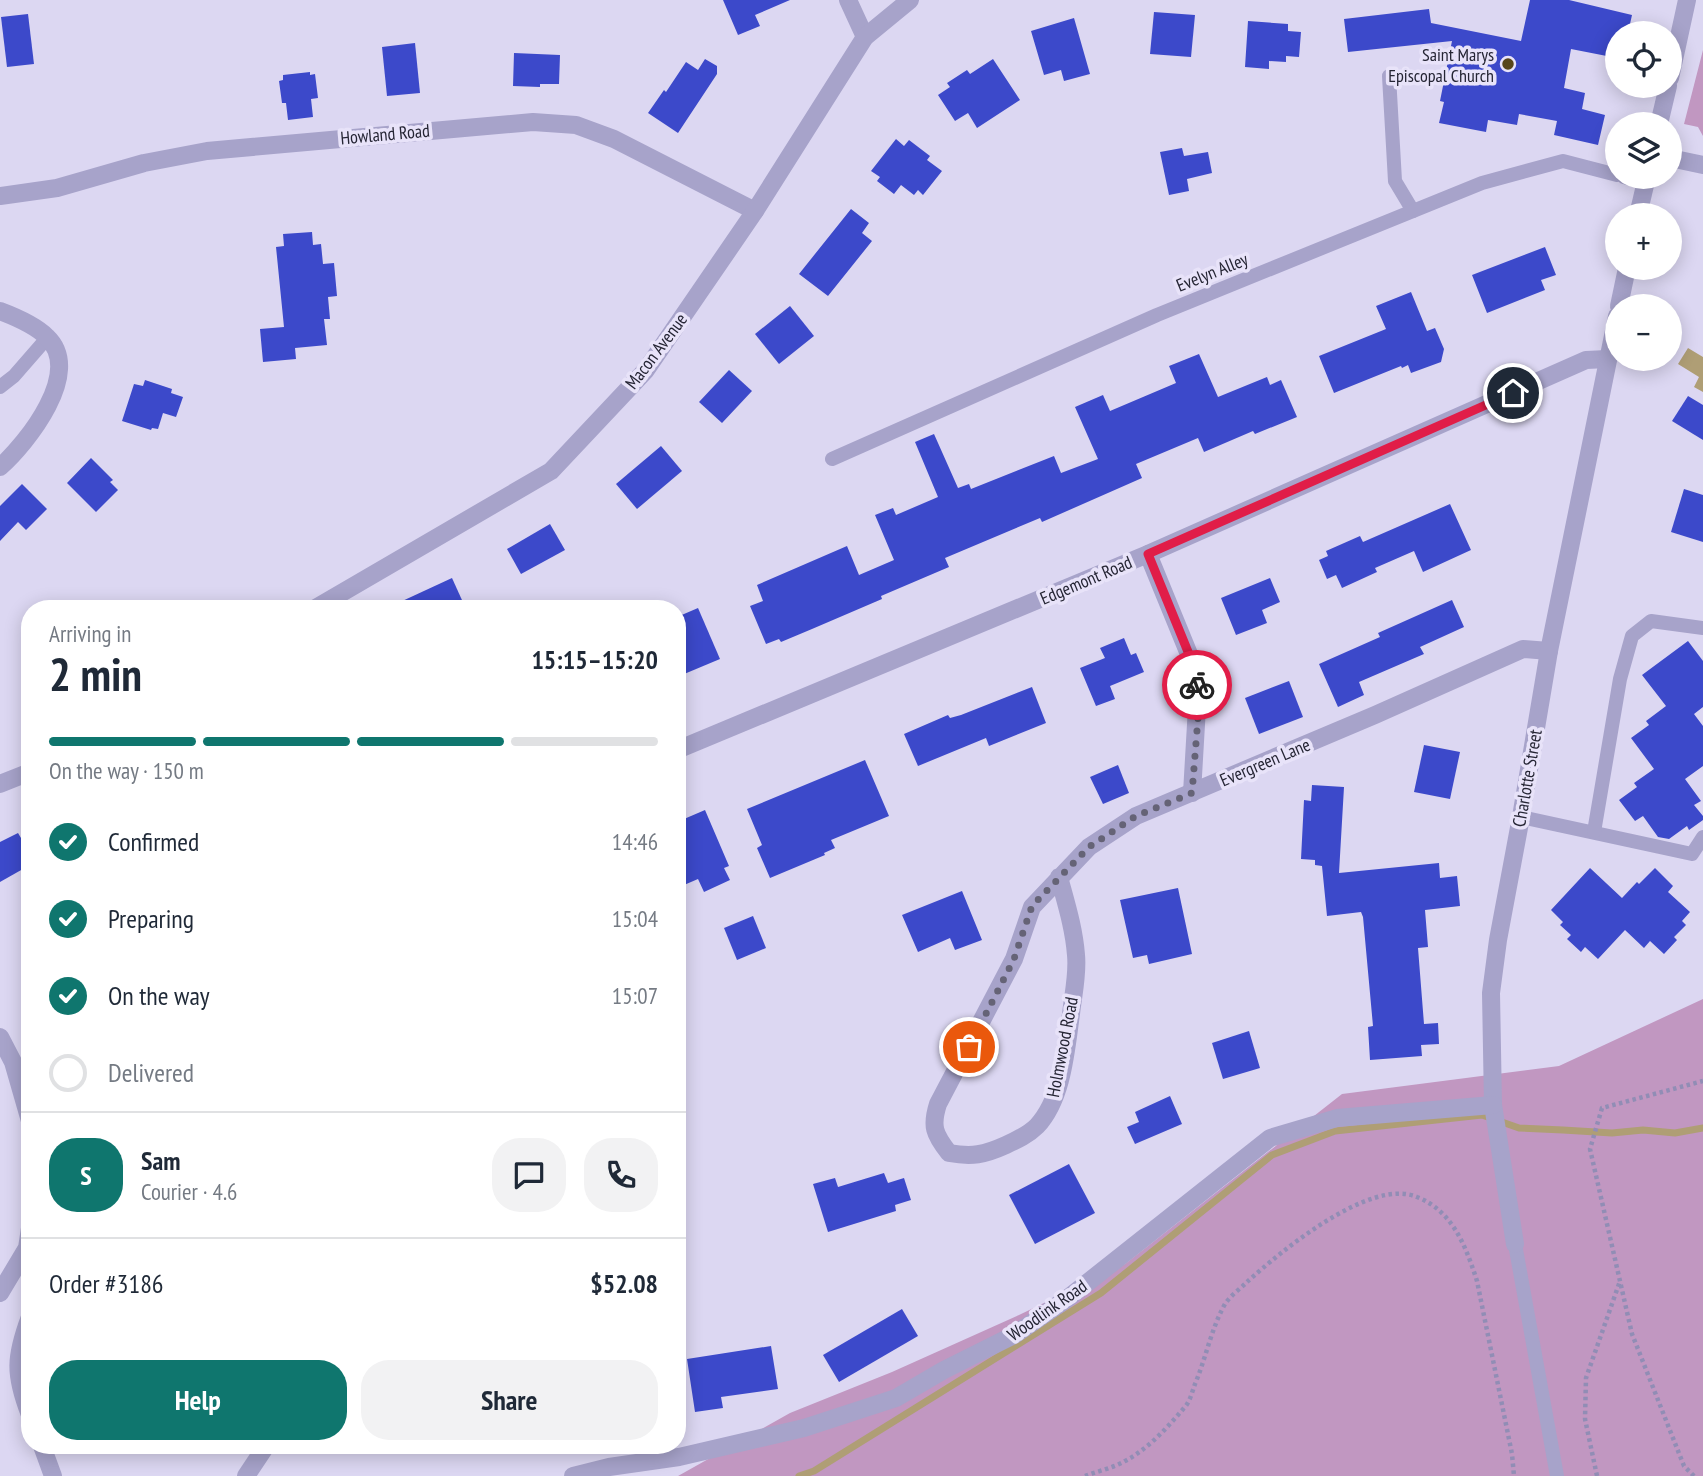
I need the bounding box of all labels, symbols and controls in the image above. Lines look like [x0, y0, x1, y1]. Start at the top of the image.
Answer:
map controls [1605, 21, 1682, 371]
button: locate [1605, 21, 1682, 98]
place label: Saint Marys Episcopal Church [1388, 43, 1494, 87]
marker: Saint Marys Episcopal Church [1500, 56, 1516, 72]
button: layers [1605, 112, 1682, 189]
street label: Howland Road [339, 119, 431, 149]
button: + [1605, 203, 1682, 280]
street label: Evelyn Alley [1173, 247, 1251, 297]
button: − [1605, 294, 1682, 371]
street label: Macon Avenue [620, 308, 692, 394]
pin [1483, 363, 1543, 423]
icon: home [1494, 374, 1532, 412]
street label: Edgemont Road [1037, 550, 1135, 610]
text: Arriving in [49, 619, 131, 648]
text: 15:15–15:20 [531, 643, 658, 676]
text: 2 min [49, 644, 142, 704]
courier [1162, 650, 1232, 720]
icon: bike [1178, 666, 1216, 704]
street label: Charlotte Street [1507, 727, 1547, 829]
street label: Evergreen Lane [1216, 733, 1314, 791]
text: On the way · 150 m [49, 756, 204, 785]
icon: check [49, 823, 87, 861]
text: Confirmed [108, 825, 199, 858]
text: 14:46 [612, 827, 658, 856]
icon: check [49, 900, 87, 938]
text: Preparing [108, 902, 194, 935]
text: 15:04 [612, 904, 658, 933]
icon: check [49, 977, 87, 1015]
text: On the way [108, 979, 210, 1012]
text: 15:07 [612, 981, 658, 1010]
street label: Holmwood Road [1041, 995, 1083, 1099]
pin [939, 1017, 999, 1077]
icon: bag [950, 1028, 988, 1066]
text: Delivered [108, 1056, 194, 1089]
button: chat [492, 1138, 566, 1212]
button: phone [584, 1138, 658, 1212]
text: Sam [141, 1144, 180, 1177]
text: S [80, 1159, 92, 1192]
text: Courier · 4.6 [141, 1177, 237, 1206]
text: Order #3186 [49, 1267, 164, 1300]
text: $52.08 [590, 1267, 658, 1300]
street label: Woodlink Road [1003, 1274, 1091, 1346]
button: Help [49, 1360, 347, 1440]
button: Share [361, 1360, 658, 1440]

